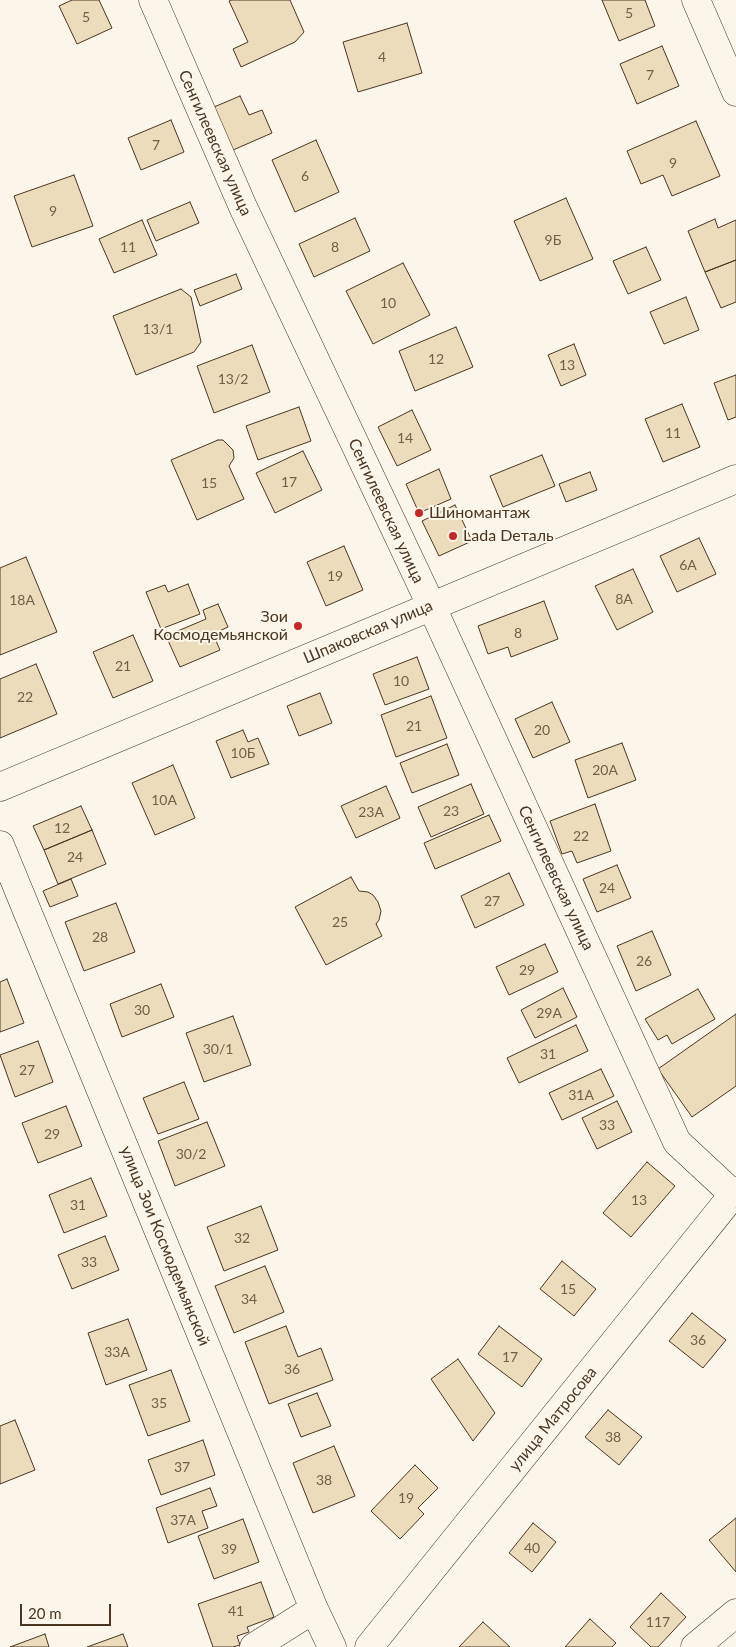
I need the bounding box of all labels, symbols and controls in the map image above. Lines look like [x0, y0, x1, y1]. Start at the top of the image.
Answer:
house number: 5 [625, 5, 633, 21]
house number: 5 [82, 9, 90, 25]
house number: 4 [378, 49, 386, 65]
street label: Сенгилеевская улица [174, 67, 256, 219]
house number: 7 [646, 67, 654, 83]
house number: 7 [152, 137, 160, 153]
house number: 9 [669, 155, 677, 171]
house number: 6 [301, 168, 309, 184]
house number: 9 [49, 203, 57, 219]
house number: 9Б [545, 232, 561, 248]
house number: 11 [120, 239, 136, 255]
house number: 8 [331, 239, 339, 255]
house number: 10 [380, 295, 396, 311]
house number: 13/1 [143, 321, 173, 337]
house number: 12 [428, 351, 444, 367]
house number: 13 [559, 357, 575, 373]
house number: 13/2 [218, 371, 248, 387]
house number: 11 [665, 425, 681, 441]
house number: 14 [397, 430, 413, 446]
street label: Сенгилеевская улица [344, 436, 428, 586]
house number: 17 [281, 474, 297, 490]
house number: 15 [201, 475, 217, 491]
place label: Шиномантаж [429, 503, 530, 523]
marker: Шиномантаж [413, 507, 425, 519]
place label: Lada Dеталь [463, 526, 554, 546]
marker: Lada Dеталь [447, 530, 459, 542]
house number: 6А [679, 557, 697, 573]
house number: 19 [327, 568, 343, 584]
house number: 8А [615, 591, 633, 607]
house number: 18А [9, 592, 35, 608]
street label: Шпаковская улица [300, 596, 436, 668]
place label: Зои Космодемьянской [153, 607, 288, 645]
marker: Зои Космодемьянской [292, 620, 304, 632]
house number: 8 [514, 625, 522, 641]
house number: 21 [115, 658, 131, 674]
house number: 10 [393, 673, 409, 689]
house number: 22 [17, 689, 33, 705]
house number: 21 [406, 718, 422, 734]
house number: 20 [534, 722, 550, 738]
house number: 10Б [231, 745, 255, 761]
house number: 20А [592, 762, 618, 778]
house number: 10А [151, 792, 177, 808]
house number: 23 [443, 803, 459, 819]
street label: Сенгилеевская улица [514, 803, 598, 953]
house number: 23А [358, 804, 384, 820]
house number: 12 [54, 820, 70, 836]
house number: 22 [573, 828, 589, 844]
house number: 24 [67, 849, 83, 865]
house number: 24 [599, 880, 615, 896]
house number: 27 [484, 893, 500, 909]
house number: 25 [332, 914, 348, 930]
house number: 28 [92, 929, 108, 945]
house number: 26 [636, 953, 652, 969]
house number: 29 [519, 962, 535, 978]
house number: 30 [134, 1002, 150, 1018]
house number: 29А [536, 1005, 562, 1021]
house number: 30/1 [203, 1041, 233, 1057]
house number: 31 [540, 1046, 556, 1062]
house number: 27 [19, 1062, 35, 1078]
house number: 31А [568, 1087, 594, 1103]
house number: 33 [599, 1117, 615, 1133]
house number: 29 [44, 1126, 60, 1142]
street label: улица Зои Космодемьянской [116, 1143, 214, 1349]
house number: 30/2 [176, 1146, 206, 1162]
house number: 13 [631, 1192, 647, 1208]
house number: 31 [70, 1197, 86, 1213]
house number: 32 [234, 1230, 250, 1246]
house number: 33 [81, 1254, 97, 1270]
house number: 15 [560, 1281, 576, 1297]
house number: 34 [241, 1291, 257, 1307]
house number: 36 [690, 1332, 706, 1348]
house number: 33А [104, 1344, 130, 1360]
house number: 17 [502, 1349, 518, 1365]
house number: 36 [284, 1361, 300, 1377]
street label: улица Матросова [505, 1363, 601, 1475]
house number: 35 [151, 1395, 167, 1411]
house number: 38 [605, 1429, 621, 1445]
house number: 37 [174, 1459, 190, 1475]
house number: 38 [316, 1472, 332, 1488]
house number: 19 [398, 1490, 414, 1506]
house number: 37А [170, 1512, 196, 1528]
house number: 40 [524, 1540, 540, 1556]
house number: 39 [221, 1541, 237, 1557]
scale bar [22, 1594, 114, 1626]
house number: 41 [228, 1603, 244, 1619]
text: 20 m [28, 1604, 62, 1622]
house number: 117 [646, 1614, 670, 1630]

